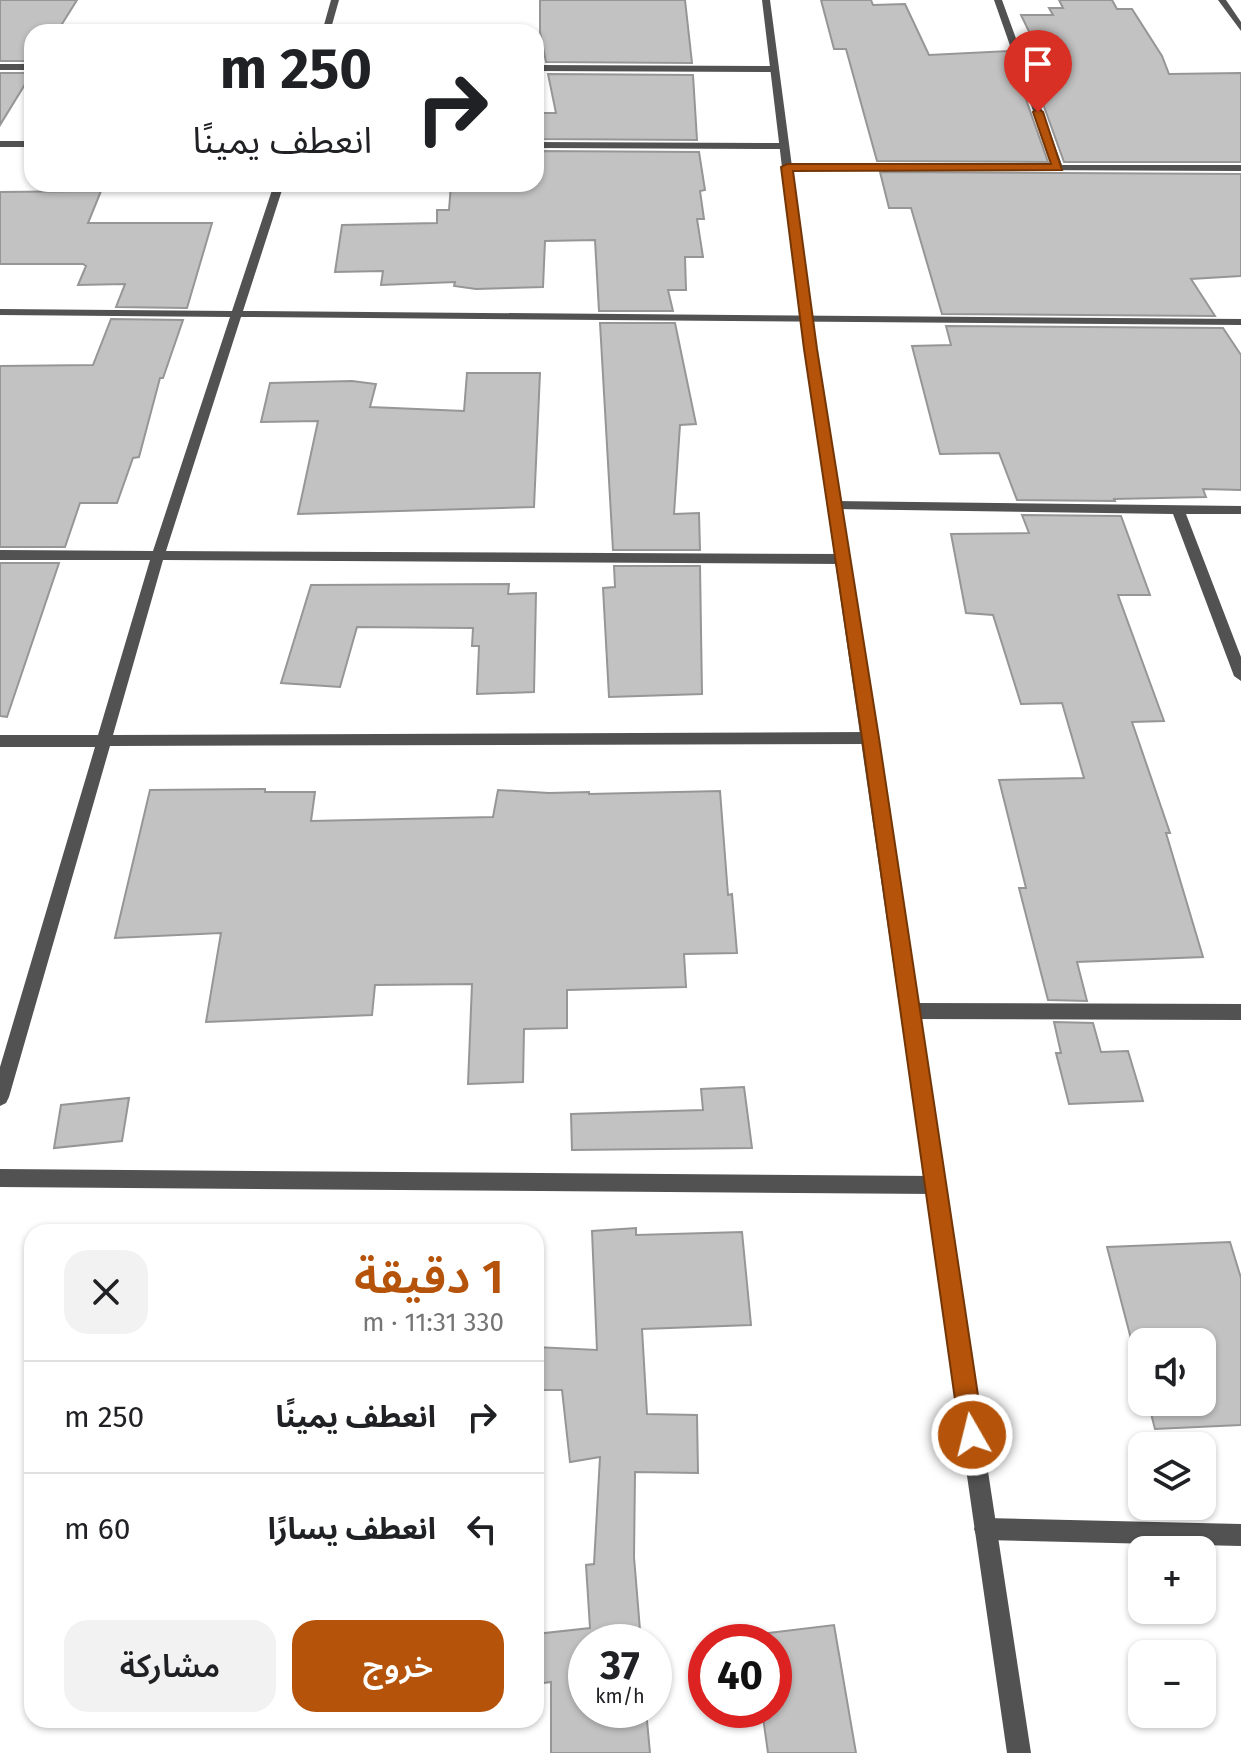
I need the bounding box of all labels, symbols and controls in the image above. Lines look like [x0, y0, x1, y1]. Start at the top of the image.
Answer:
pin [1004, 30, 1072, 112]
text: 250 m [220, 36, 372, 103]
icon: arrive [1016, 42, 1060, 86]
icon: right [400, 56, 504, 160]
text: انعطف يمينًا [193, 119, 372, 163]
text: 1 دقيقة [354, 1248, 504, 1306]
button: close [64, 1250, 148, 1334]
text: 330 m · 11:31 [362, 1307, 504, 1338]
map controls [1128, 1328, 1216, 1728]
button: sound [1128, 1328, 1216, 1416]
position arrow [930, 1393, 1014, 1477]
icon: right [460, 1395, 504, 1439]
text: 250 m [64, 1399, 144, 1435]
text: انعطف يمينًا [276, 1399, 436, 1435]
button: layers [1128, 1432, 1216, 1520]
icon: left [460, 1507, 504, 1551]
text: 60 m [64, 1511, 130, 1547]
text: انعطف يسارًا [268, 1511, 436, 1547]
button: + [1128, 1536, 1216, 1624]
button: مشاركة [64, 1620, 276, 1712]
button: خروج [292, 1620, 504, 1712]
speed limit sign: 40 [688, 1624, 792, 1728]
button: − [1128, 1640, 1216, 1728]
text: 37 [600, 1642, 640, 1690]
text: km/h [595, 1684, 645, 1708]

